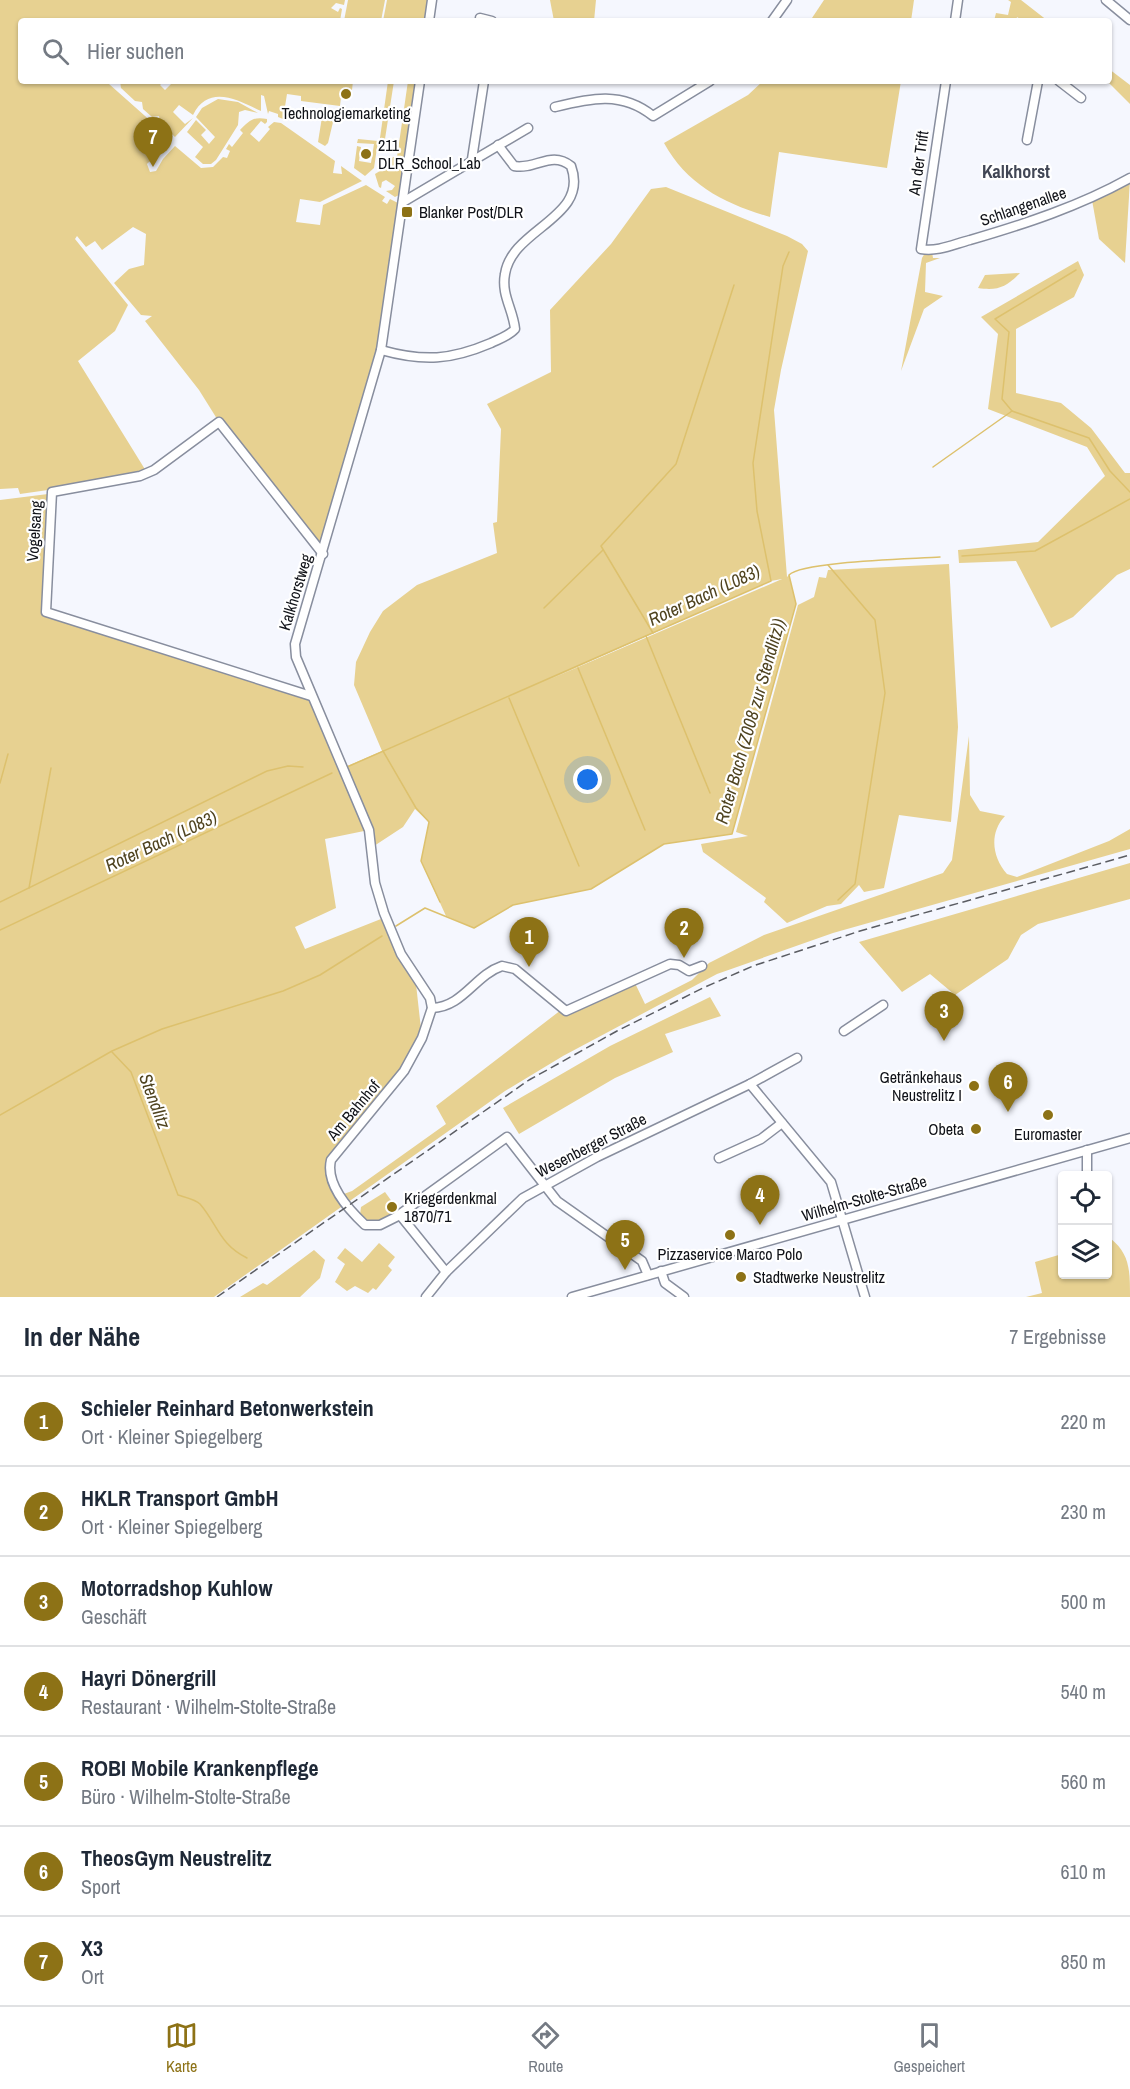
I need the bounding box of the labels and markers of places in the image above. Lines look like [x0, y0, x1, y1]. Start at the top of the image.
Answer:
marker: Technologiemarketing [339, 87, 353, 101]
place label: Technologiemarketing [281, 102, 411, 124]
pin: 7 [134, 118, 172, 167]
place label: 211 DLR_School_Lab [378, 134, 481, 174]
marker: 211 DLR_School_Lab [359, 147, 373, 161]
place label: Blanker Post/DLR [419, 201, 524, 223]
marker: Blanker Post/DLR [400, 205, 414, 219]
pin: 2 [664, 908, 704, 958]
pin: 1 [510, 918, 548, 967]
pin: 3 [924, 992, 964, 1041]
pin: 6 [988, 1062, 1028, 1112]
place label: Getränkehaus Neustrelitz I [880, 1066, 962, 1106]
marker: Getränkehaus Neustrelitz I [967, 1079, 981, 1093]
marker: Euromaster [1041, 1108, 1055, 1122]
place label: Obeta [928, 1118, 965, 1140]
marker: Obeta [969, 1122, 983, 1136]
place label: Euromaster [1014, 1123, 1083, 1145]
pin: 4 [740, 1176, 780, 1225]
place label: Kriegerdenkmal 1870/71 [404, 1187, 497, 1227]
marker: Kriegerdenkmal 1870/71 [385, 1200, 399, 1214]
pin: 5 [606, 1220, 644, 1270]
marker: Pizzaservice Marco Polo [723, 1228, 737, 1242]
place label: Pizzaservice Marco Polo [657, 1243, 803, 1265]
place label: Stadtwerke Neustrelitz [753, 1266, 885, 1288]
marker: Stadtwerke Neustrelitz [734, 1270, 748, 1284]

